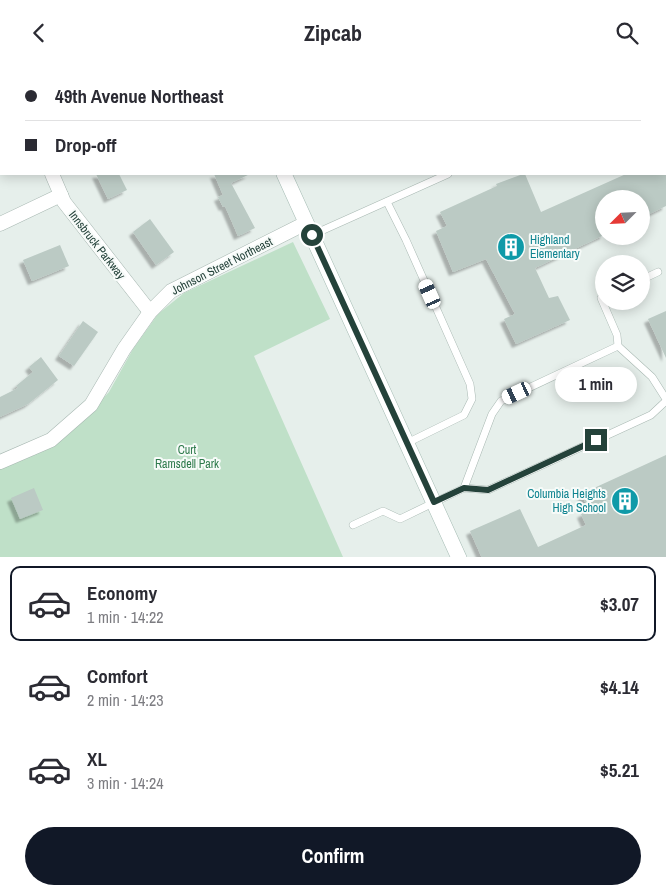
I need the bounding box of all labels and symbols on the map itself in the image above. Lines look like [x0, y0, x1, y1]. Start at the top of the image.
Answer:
north arrow [595, 190, 650, 245]
street label: Innsbruck Parkway [65, 207, 129, 283]
route start [301, 224, 323, 246]
building icon: Highland Elementary [496, 232, 526, 262]
place label: Highland Elementary [530, 232, 580, 262]
street label: Johnson Street Northeast [169, 233, 276, 298]
car [417, 277, 442, 311]
callout: 1 min [555, 367, 637, 403]
car [500, 380, 533, 406]
route end [585, 429, 607, 451]
park label: Curt Ramsdell Park [155, 442, 219, 472]
place label: Columbia Heights High School [527, 486, 606, 516]
building icon: Columbia Heights High School [610, 486, 640, 516]

